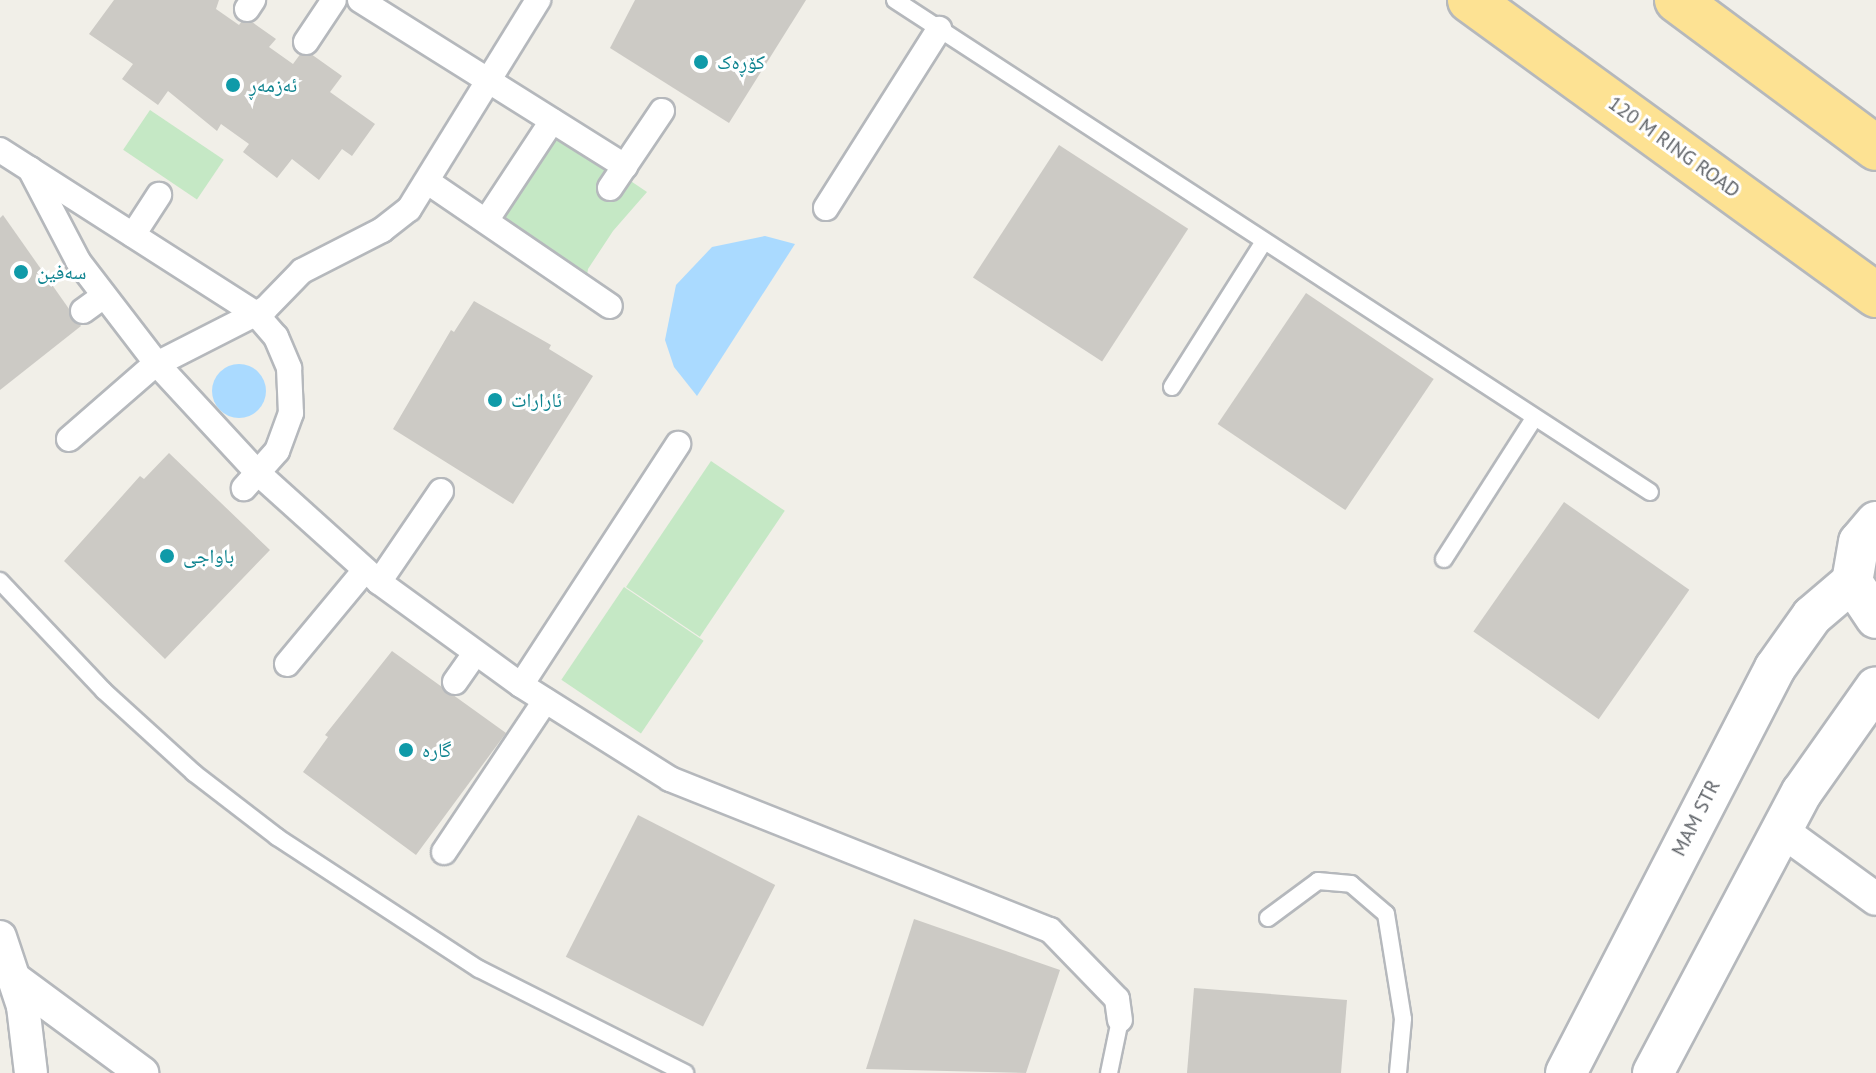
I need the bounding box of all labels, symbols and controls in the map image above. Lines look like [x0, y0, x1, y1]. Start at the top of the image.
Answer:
place label: کۆڕەک [717, 50, 765, 74]
marker: کۆڕەک [692, 53, 710, 71]
place label: ئەزمەڕ [249, 73, 297, 97]
marker: ئەزمەڕ [224, 76, 242, 94]
street label: 120 M RING ROAD [1603, 91, 1745, 203]
place label: سەفین [37, 260, 86, 284]
marker: سەفین [12, 263, 30, 281]
place label: ئارارات [511, 388, 562, 412]
marker: ئارارات [486, 391, 504, 409]
place label: باواجی [183, 544, 234, 568]
marker: باواجی [158, 547, 176, 565]
place label: گارە [422, 738, 451, 762]
marker: گارە [397, 741, 415, 759]
street label: MAM STR [1667, 776, 1725, 860]

